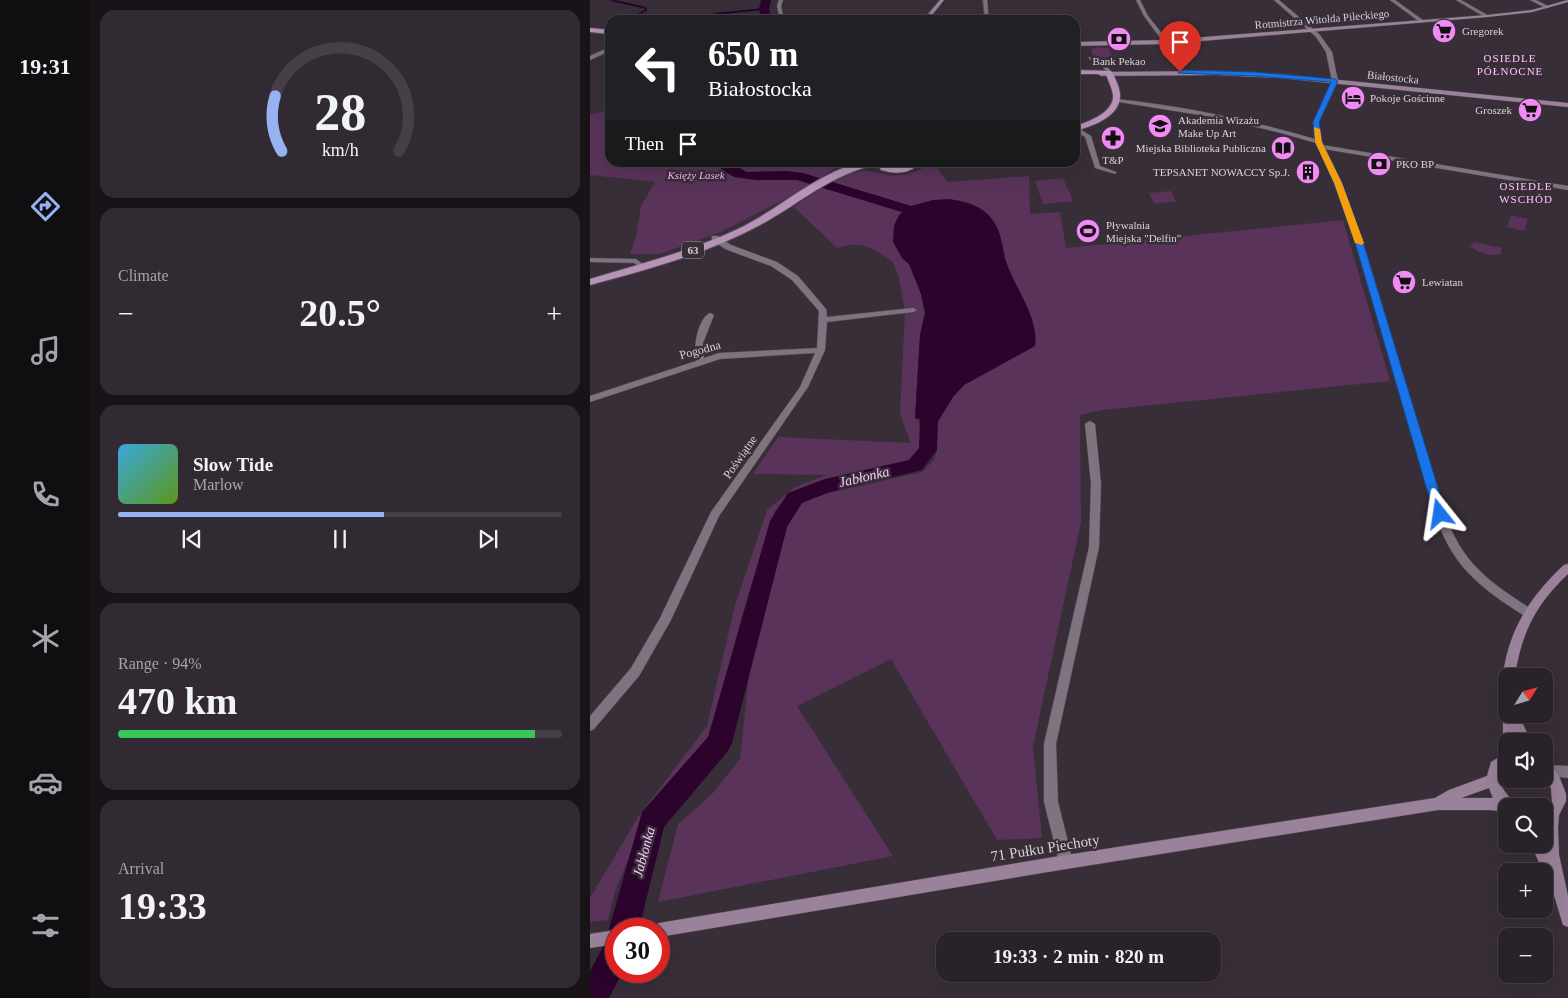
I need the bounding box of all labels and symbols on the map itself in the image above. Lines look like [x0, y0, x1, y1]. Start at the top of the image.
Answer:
street label: Rotmistrza Witolda Pileckiego [1254, 7, 1390, 31]
supermarket icon: Gregorek [1431, 18, 1457, 44]
pin [1159, 21, 1201, 72]
place label: Gregorek [1462, 25, 1504, 37]
bank icon: Bank Pekao [1106, 26, 1132, 52]
district label: OSIEDLE PÓŁNOCNE [1477, 52, 1543, 77]
place label: Bank Pekao [1093, 55, 1146, 67]
street label: Białostocka [1367, 68, 1420, 86]
hotel icon: Pokoje Gościnne [1340, 85, 1366, 111]
place label: Pokoje Gościnne [1370, 92, 1445, 104]
supermarket icon: Groszek [1517, 97, 1543, 123]
place label: Groszek [1475, 104, 1512, 116]
school or university icon: Akademia Wizażu Make Up Art [1147, 113, 1173, 139]
place label: Akademia Wizażu Make Up Art [1178, 114, 1259, 139]
pharmacy icon: T&P [1100, 125, 1126, 151]
library icon: Miejska Biblioteka Publiczna [1270, 135, 1296, 161]
place label: Miejska Biblioteka Publiczna [1136, 142, 1266, 154]
bank icon: PKO BP [1366, 151, 1392, 177]
place label: T&P [1102, 154, 1124, 166]
place label: PKO BP [1396, 158, 1434, 170]
building icon: TEPSANET NOWACCY Sp.J. [1295, 159, 1321, 185]
place label: TEPSANET NOWACCY Sp.J. [1153, 166, 1290, 178]
park label: Księży Lasek [666, 169, 726, 181]
district label: OSIEDLE WSCHÓD [1499, 180, 1553, 205]
sports icon: Pływalnia Miejska "Delfin" [1075, 218, 1101, 244]
place label: Pływalnia Miejska "Delfin" [1106, 219, 1181, 244]
road number: 63 [682, 242, 704, 258]
supermarket icon: Lewiatan [1391, 269, 1417, 295]
place label: Lewiatan [1422, 276, 1463, 288]
street label: Pogodna [678, 338, 723, 362]
street label: Poświątne [720, 433, 760, 481]
water label: Jabłonka [837, 464, 891, 490]
position arrow [1413, 487, 1465, 539]
north arrow [1498, 668, 1552, 722]
water label: Jabłonka [630, 825, 658, 879]
street label: 71 Pułku Piechoty [989, 831, 1101, 865]
speed limit sign: 30 [605, 918, 670, 983]

